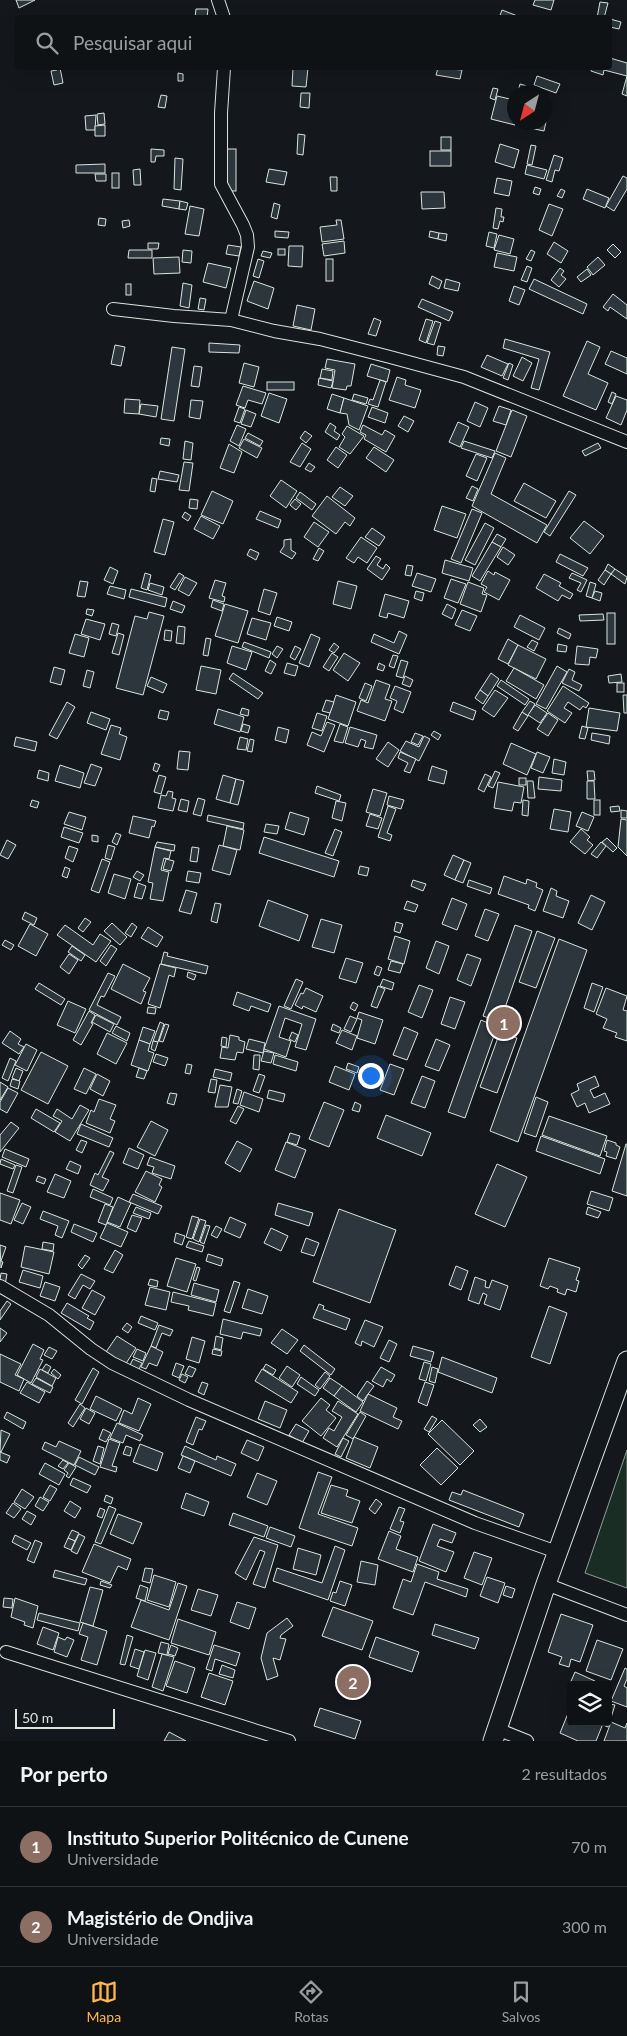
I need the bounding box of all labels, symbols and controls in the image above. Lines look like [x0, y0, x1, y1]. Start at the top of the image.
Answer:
search box [15, 15, 612, 70]
icon: search [33, 29, 61, 57]
text: Pesquisar aqui [73, 31, 192, 54]
north arrow [507, 85, 552, 130]
pin: 1 [488, 1004, 520, 1042]
your location [358, 1063, 384, 1089]
pin: 2 [337, 1663, 369, 1701]
map controls [567, 1681, 612, 1726]
button: layers [567, 1681, 612, 1726]
scale bar [15, 1706, 115, 1729]
text: 50 m [22, 1709, 53, 1726]
text: Por perto [20, 1761, 108, 1786]
text: 2 resultados [521, 1764, 607, 1783]
text: Instituto Superior Politécnico de Cunene [67, 1826, 409, 1849]
text: 1 [31, 1837, 41, 1856]
text: 70 m [571, 1837, 607, 1856]
text: Universidade [67, 1849, 159, 1868]
text: Magistério de Ondjiva [67, 1906, 253, 1929]
text: 2 [31, 1917, 41, 1936]
text: 300 m [562, 1917, 607, 1936]
text: Universidade [67, 1929, 159, 1948]
tab: Mapa [87, 1978, 121, 2025]
tab: Rotas [294, 1978, 328, 2025]
tab: Salvos [502, 1978, 540, 2025]

